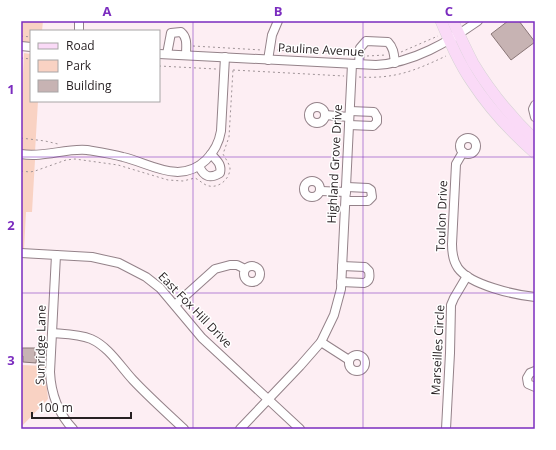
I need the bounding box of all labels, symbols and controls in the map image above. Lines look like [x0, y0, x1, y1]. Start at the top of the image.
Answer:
text: A [103, 2, 112, 20]
text: B [274, 2, 283, 20]
text: C [445, 2, 453, 20]
legend [30, 30, 160, 102]
text: Road [66, 37, 95, 54]
street label: Pauline Avenue [277, 39, 365, 60]
text: Park [66, 57, 92, 74]
text: Building [66, 77, 112, 94]
text: 1 [7, 80, 15, 98]
street label: Highland Grove Drive [323, 104, 346, 224]
street label: Toulon Drive [432, 180, 451, 252]
text: 2 [7, 216, 15, 234]
street label: East Fox Hill Drive [155, 268, 236, 352]
street label: Marseilles Circle [427, 304, 448, 396]
street label: Sunridge Lane [31, 305, 50, 385]
text: 3 [7, 351, 15, 369]
scale bar [32, 394, 131, 420]
text: 100 m [38, 399, 73, 416]

